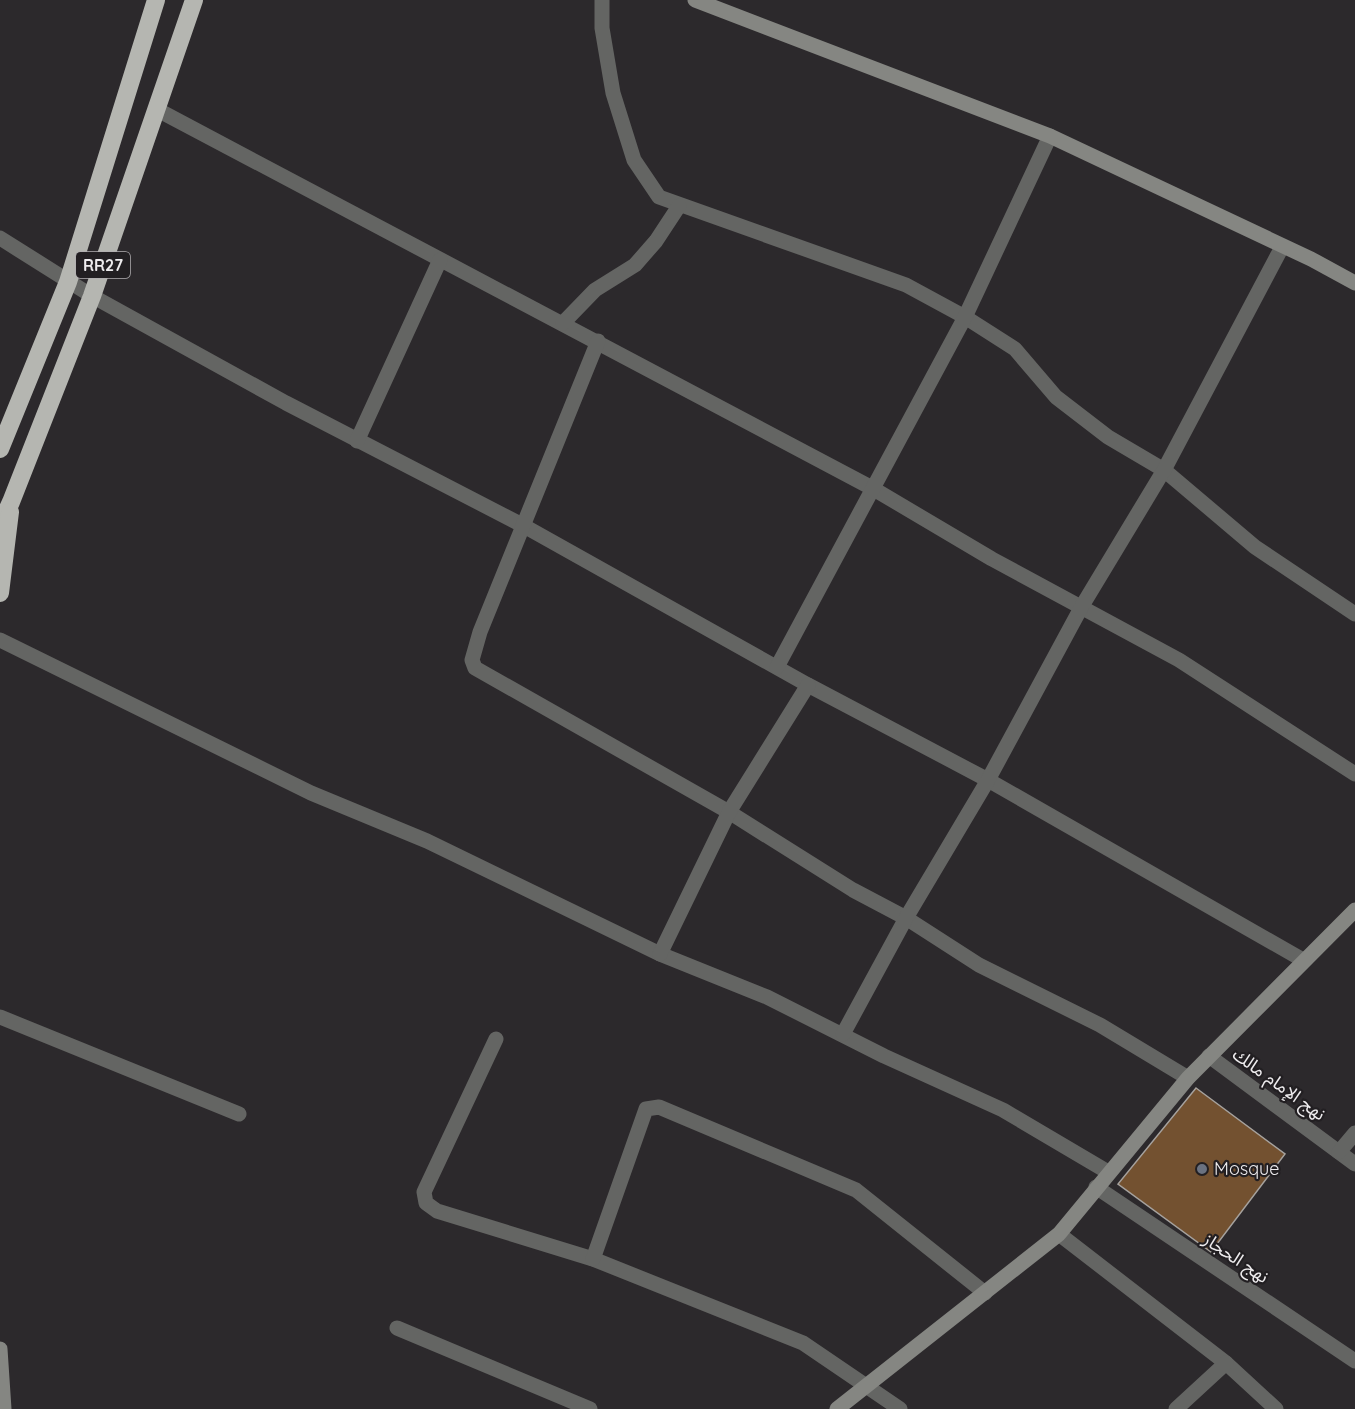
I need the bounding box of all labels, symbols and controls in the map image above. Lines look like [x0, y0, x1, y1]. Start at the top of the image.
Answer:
road number: RR27 [76, 252, 130, 278]
street label: نهج الإمام مالك [1226, 1042, 1330, 1128]
place label: Mosque [1214, 1157, 1280, 1180]
marker: Mosque [1195, 1162, 1209, 1176]
street label: نهج الحجاز [1197, 1227, 1274, 1290]

